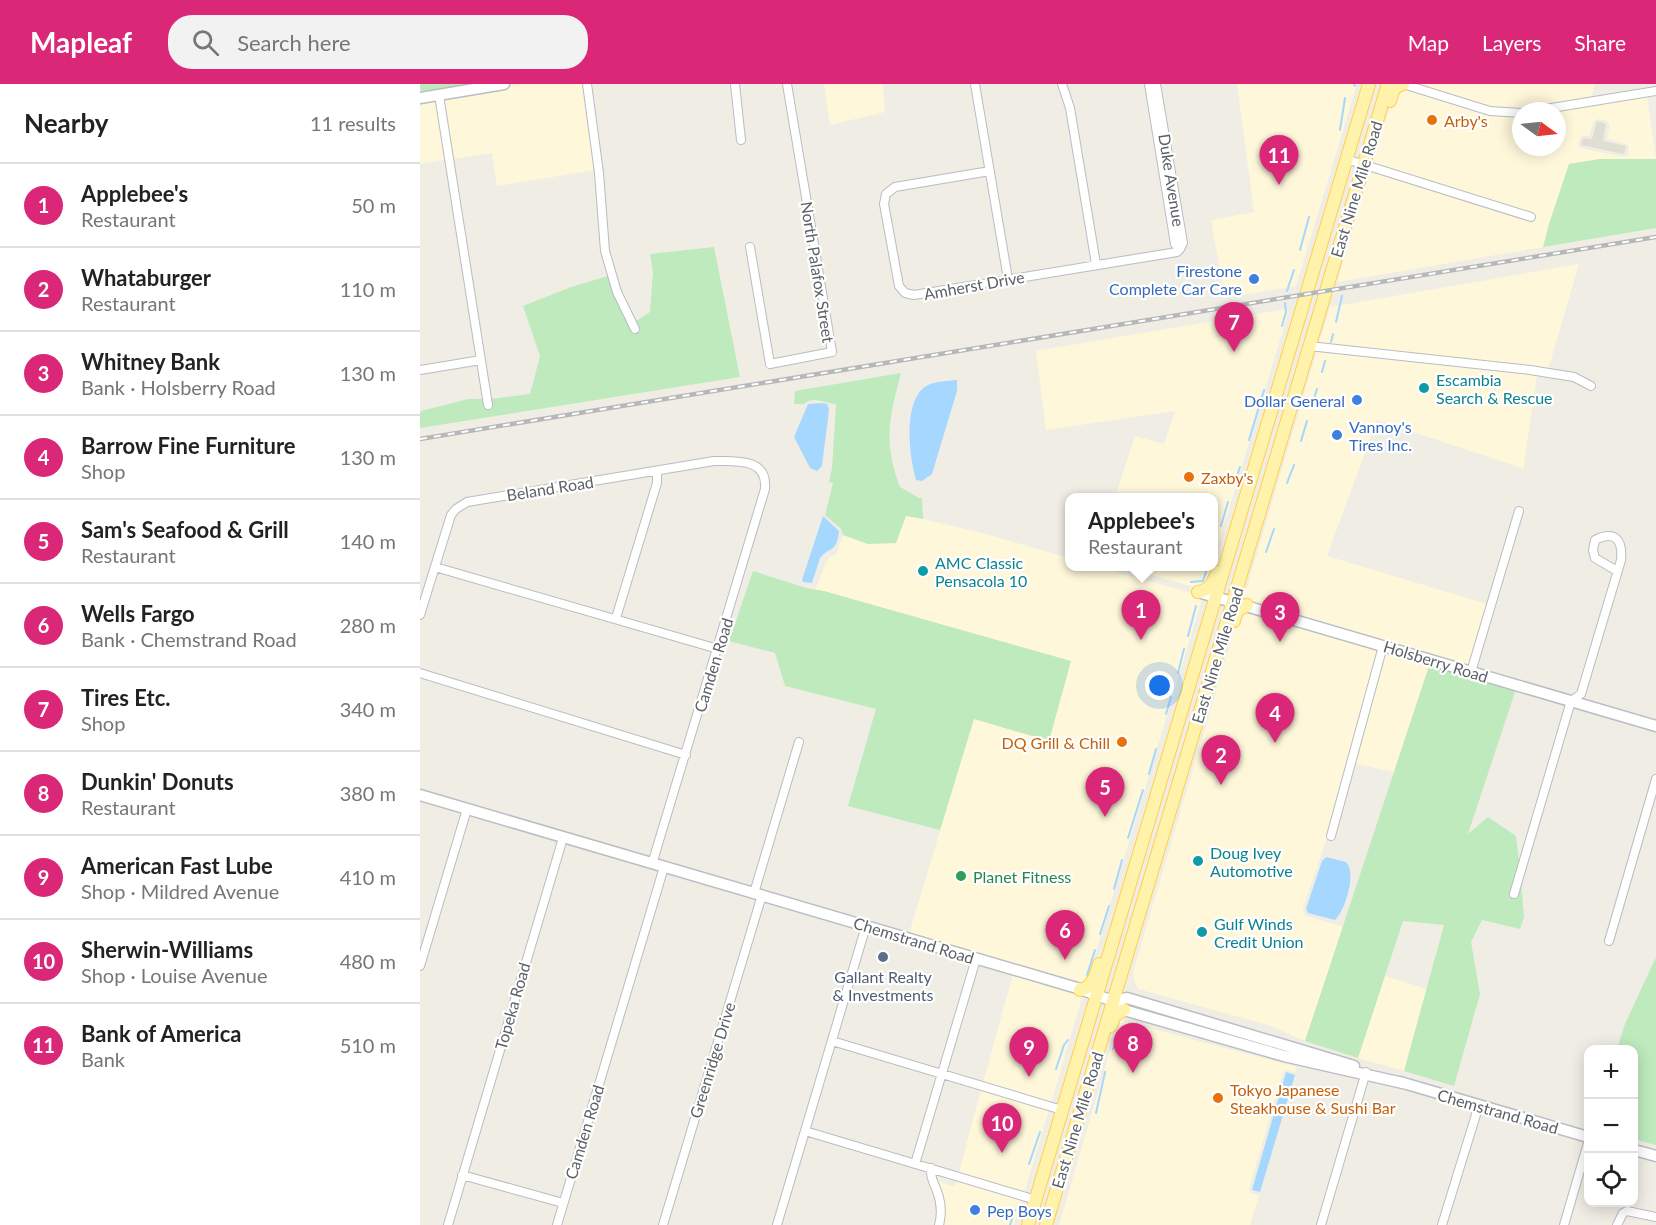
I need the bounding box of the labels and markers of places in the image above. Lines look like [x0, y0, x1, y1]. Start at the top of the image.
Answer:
place label: Arby's [1444, 111, 1488, 130]
marker: Arby's [1425, 113, 1439, 127]
pin: 11 [1260, 135, 1298, 185]
place label: Firestone Complete Car Care [1109, 261, 1242, 298]
marker: Firestone Complete Car Care [1247, 272, 1261, 286]
pin: 7 [1214, 302, 1254, 352]
place label: Escambia Search & Rescue [1436, 370, 1553, 407]
marker: Escambia Search & Rescue [1417, 381, 1431, 395]
place label: Dollar General [1244, 391, 1345, 410]
marker: Dollar General [1350, 393, 1364, 407]
place label: Vannoy's Tires Inc. [1349, 417, 1412, 454]
marker: Vannoy's Tires Inc. [1330, 428, 1344, 442]
place label: Zaxby's [1201, 468, 1254, 487]
marker: Zaxby's [1182, 470, 1196, 484]
place label: AMC Classic Pensacola 10 [935, 553, 1027, 590]
marker: AMC Classic Pensacola 10 [916, 564, 930, 578]
pin: 1 [1122, 590, 1160, 640]
pin: 3 [1260, 592, 1300, 642]
pin: 4 [1256, 694, 1294, 743]
place label: DQ Grill & Chill [1002, 733, 1110, 752]
marker: DQ Grill & Chill [1115, 735, 1129, 749]
pin: 2 [1202, 736, 1240, 785]
pin: 5 [1086, 768, 1124, 817]
place label: Doug Ivey Automotive [1210, 843, 1293, 880]
marker: Doug Ivey Automotive [1191, 854, 1205, 868]
place label: Planet Fitness [973, 867, 1071, 886]
marker: Planet Fitness [954, 869, 968, 883]
pin: 6 [1046, 910, 1084, 960]
place label: Gulf Winds Credit Union [1214, 914, 1304, 951]
marker: Gulf Winds Credit Union [1195, 925, 1209, 939]
marker: Gallant Realty & Investments [876, 950, 890, 964]
place label: Gallant Realty & Investments [833, 967, 933, 1004]
pin: 8 [1114, 1024, 1152, 1073]
pin: 9 [1010, 1028, 1048, 1077]
place label: Tokyo Japanese Steakhouse & Sushi Bar [1230, 1080, 1396, 1117]
marker: Tokyo Japanese Steakhouse & Sushi Bar [1211, 1091, 1225, 1105]
pin: 10 [982, 1104, 1022, 1153]
place label: Pep Boys [987, 1201, 1052, 1220]
marker: Pep Boys [968, 1203, 982, 1217]

